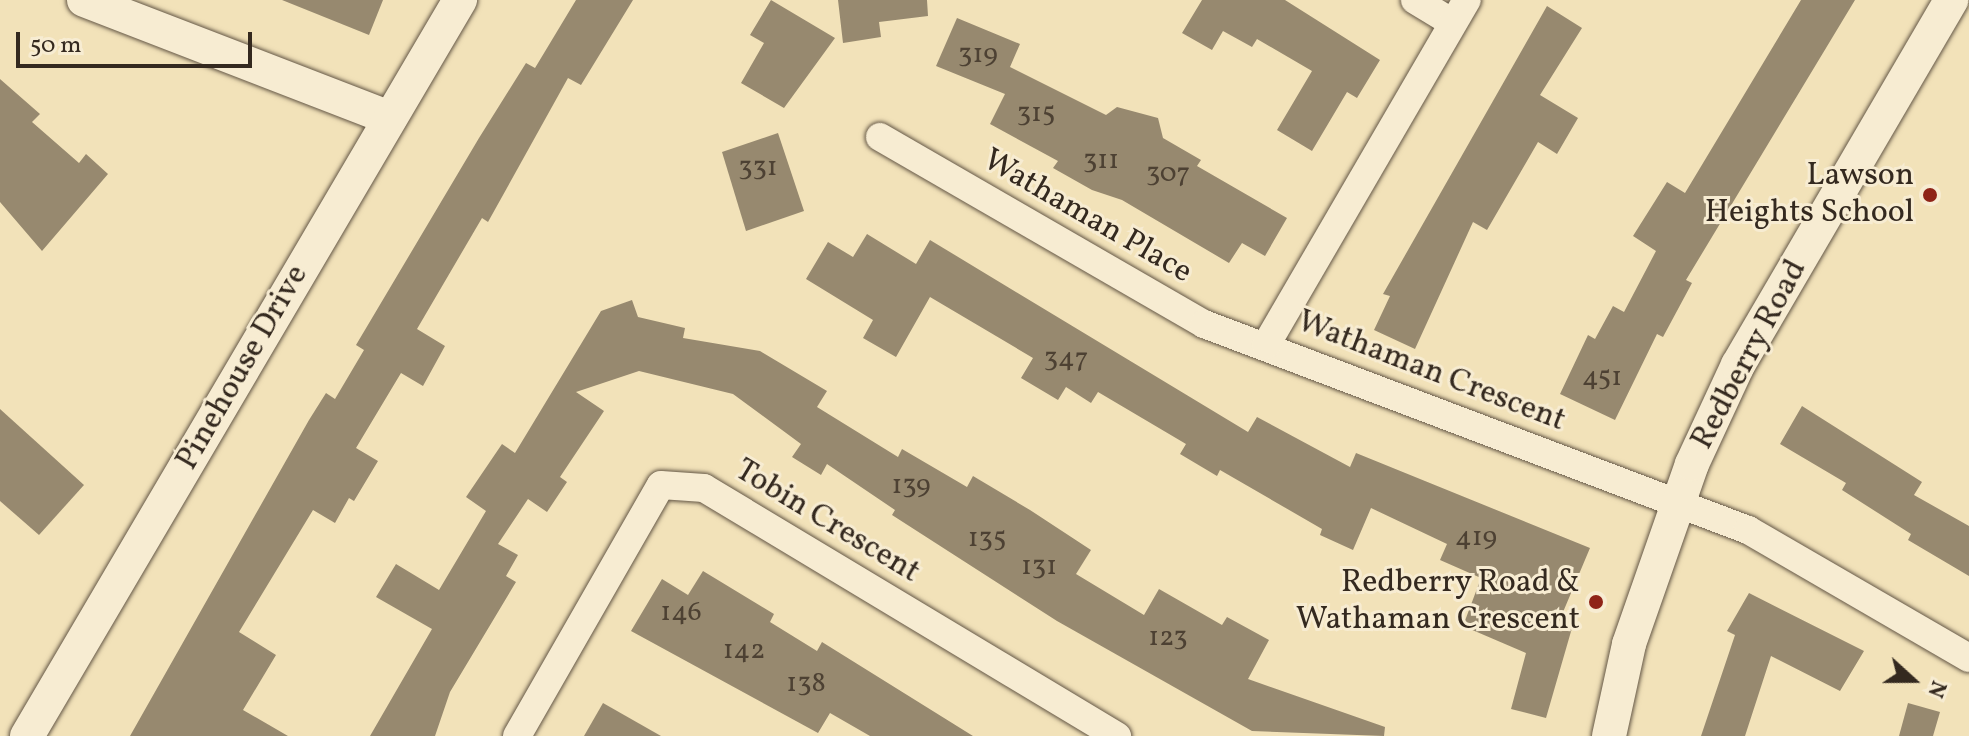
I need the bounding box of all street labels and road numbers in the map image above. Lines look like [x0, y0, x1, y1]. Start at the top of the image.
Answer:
street label: Wathaman Place [976, 142, 1198, 292]
street label: Redberry Road [1684, 253, 1816, 457]
street label: Pinehouse Drive [169, 259, 317, 477]
street label: Wathaman Crescent [1291, 303, 1571, 441]
street label: Tobin Crescent [728, 452, 926, 592]

